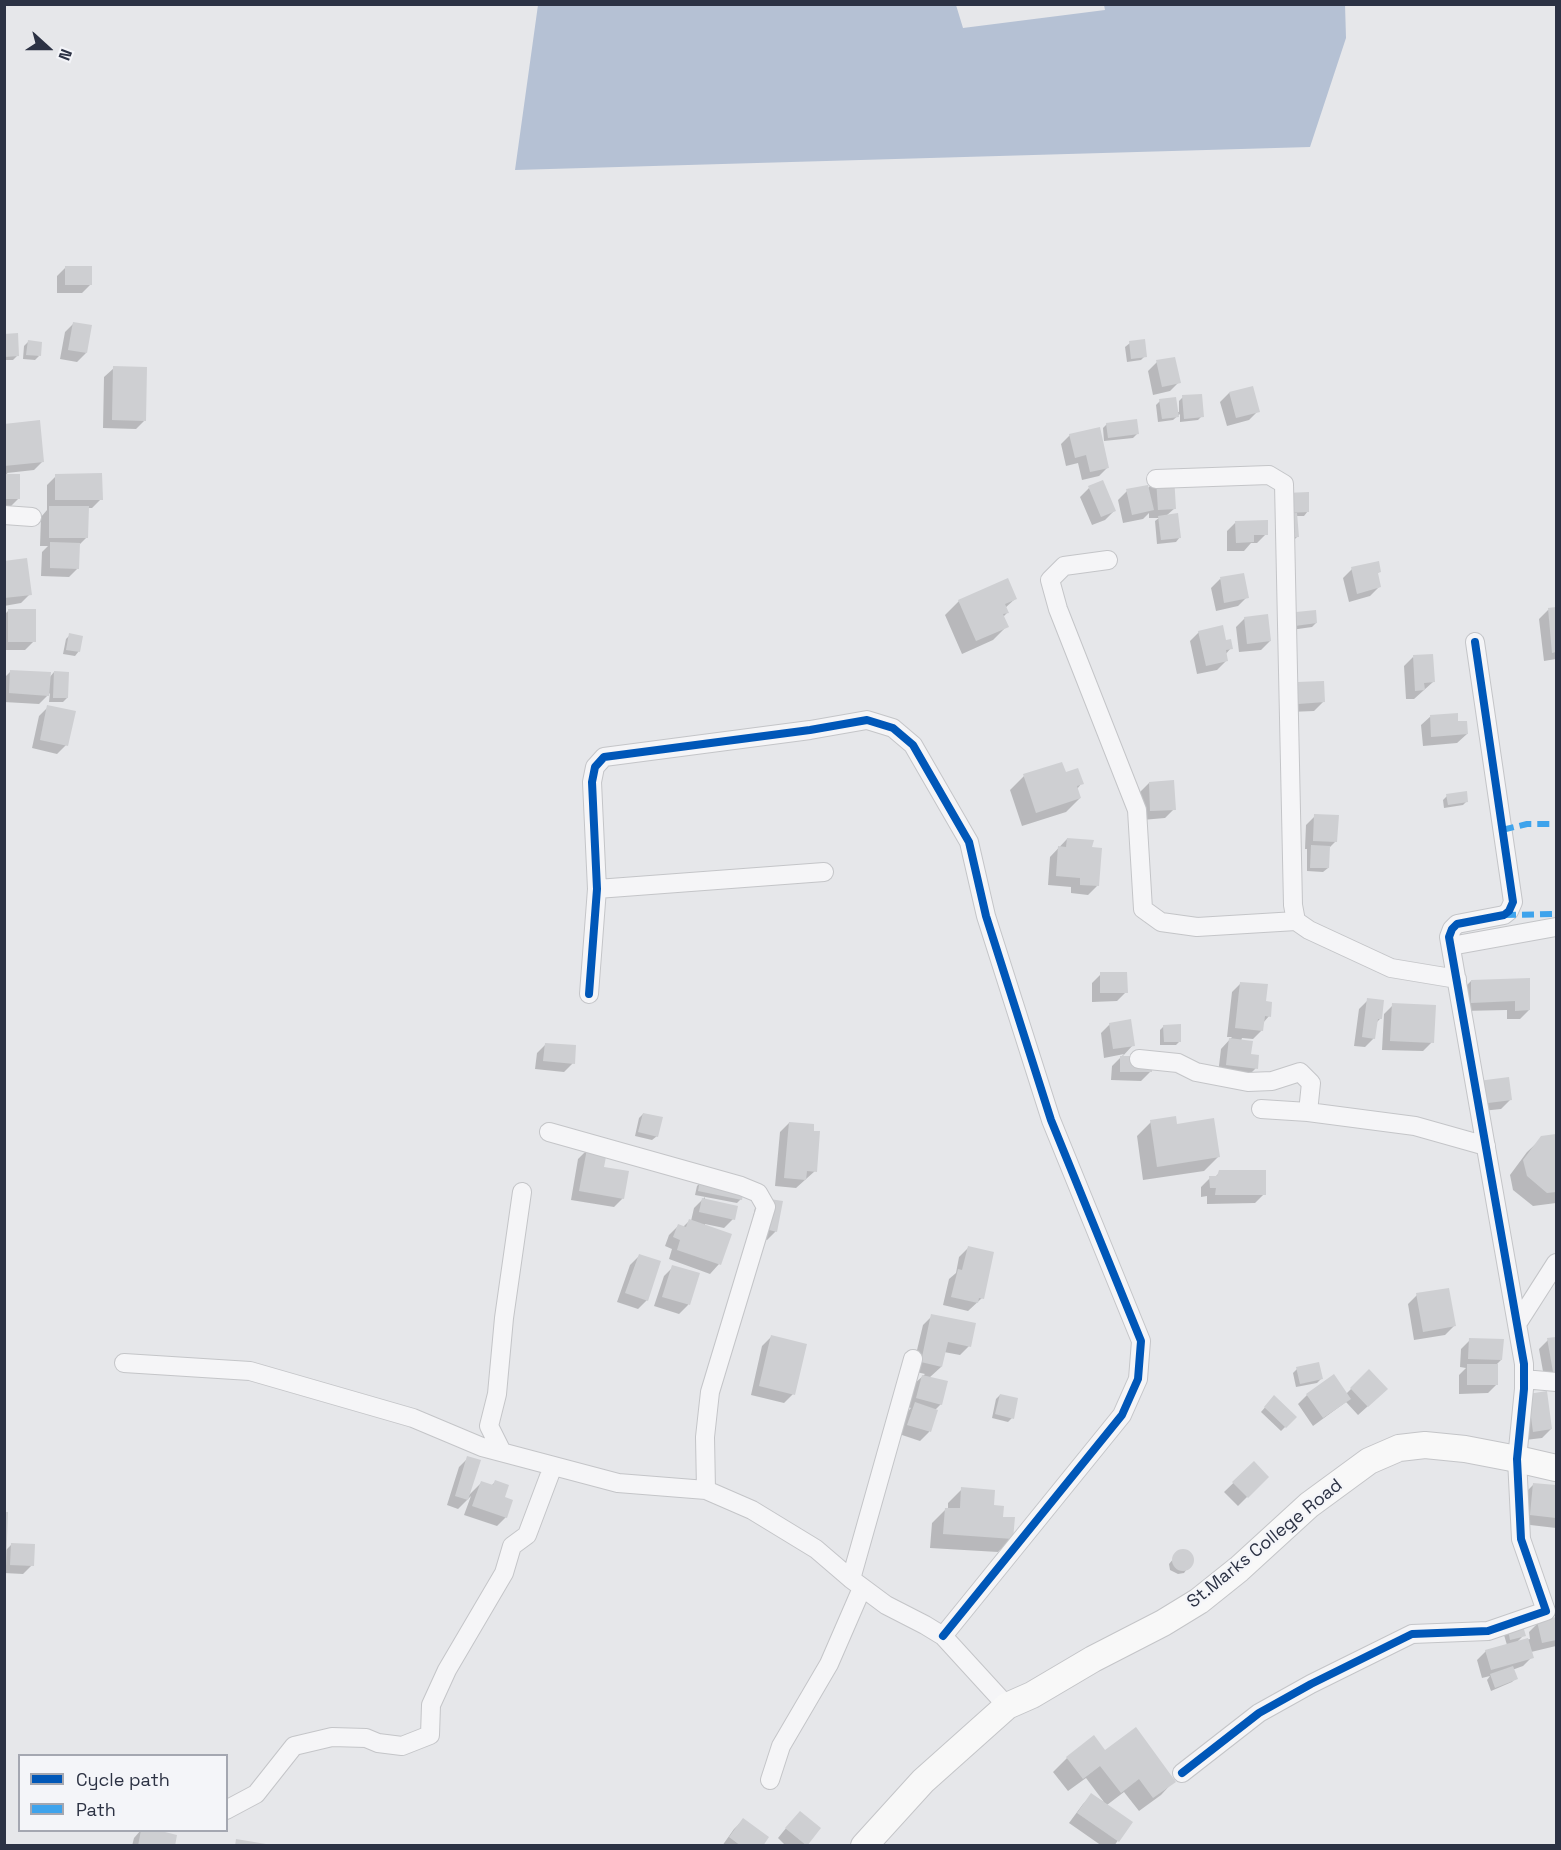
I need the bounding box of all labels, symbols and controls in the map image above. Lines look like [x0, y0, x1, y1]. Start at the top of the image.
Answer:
north arrow [18, 18, 78, 78]
text: N [54, 46, 77, 63]
street label: St.Marks College Road [1183, 1475, 1347, 1613]
legend [18, 1754, 228, 1832]
text: Cycle path [76, 1768, 170, 1791]
text: Path [76, 1798, 116, 1821]

